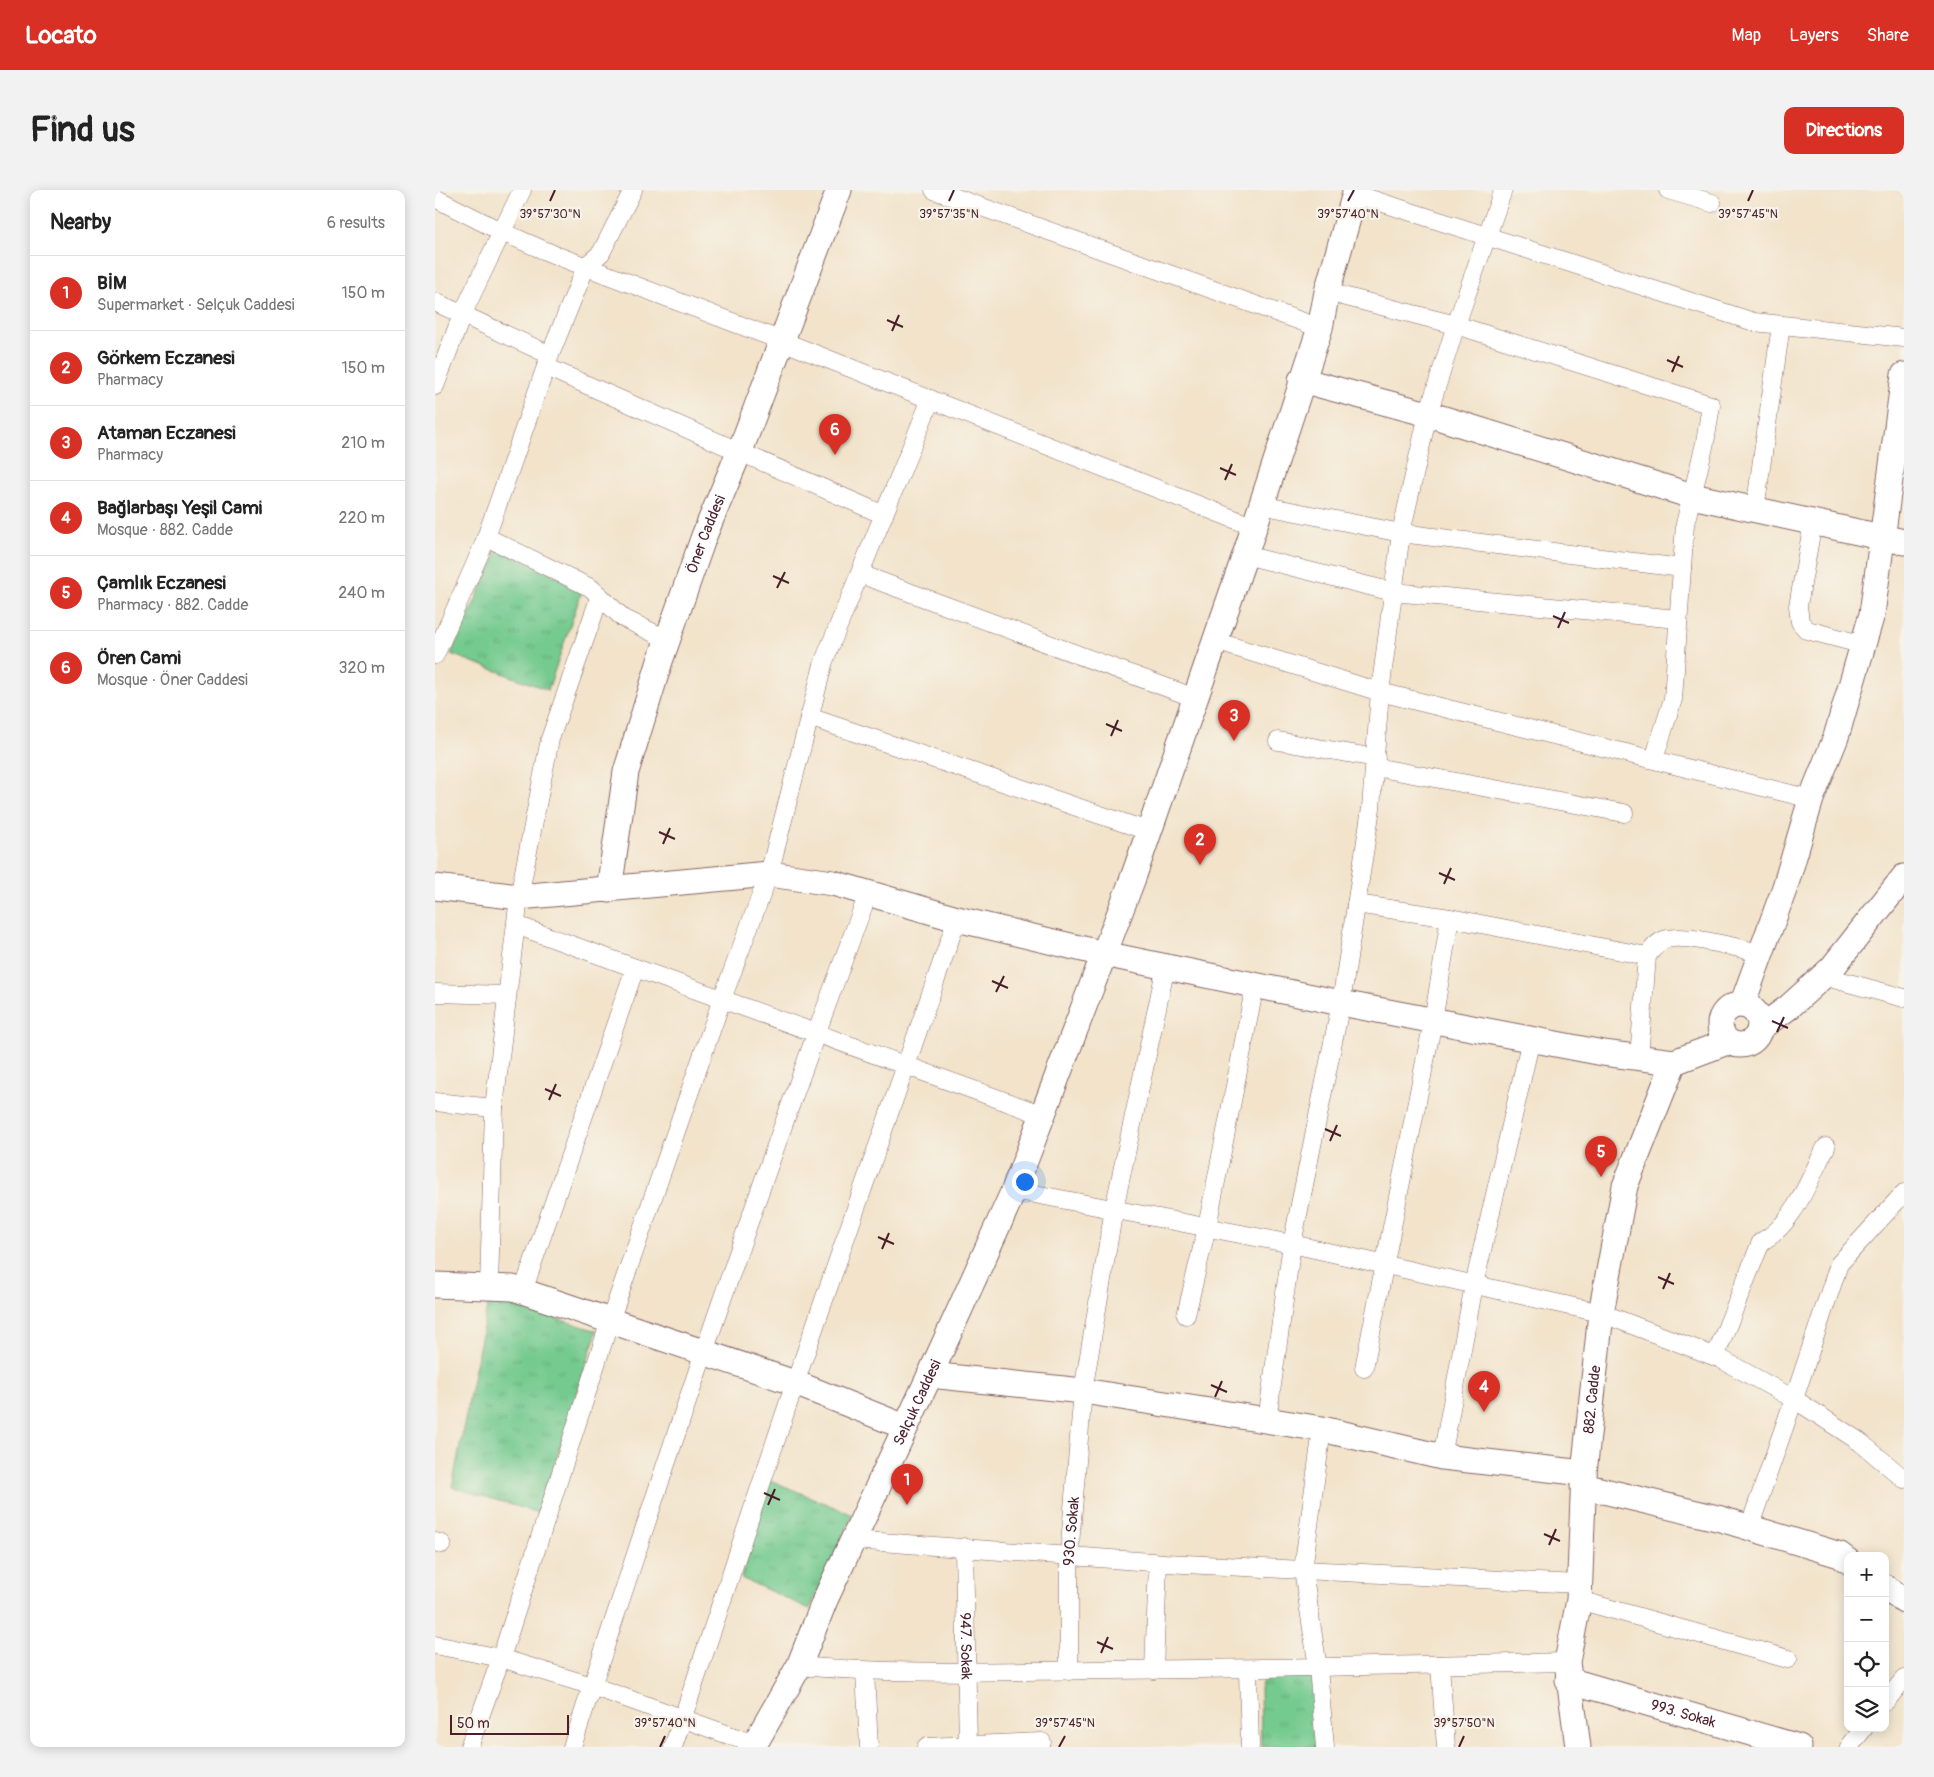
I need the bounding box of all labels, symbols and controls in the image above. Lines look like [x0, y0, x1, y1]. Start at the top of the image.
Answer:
text: Locato [25, 21, 97, 50]
text: Map [1732, 24, 1761, 47]
text: Layers [1789, 24, 1839, 47]
text: Share [1867, 24, 1909, 47]
button: Directions [1784, 107, 1904, 154]
text: Find us [30, 108, 135, 152]
text: 39°57'30"N [519, 207, 581, 222]
text: 39°57'35"N [919, 207, 979, 222]
text: 39°57'40"N [1317, 207, 1379, 222]
text: 39°57'45"N [1718, 207, 1778, 222]
text: Nearby [50, 209, 111, 236]
text: 6 results [327, 213, 385, 233]
text: BİM [97, 271, 127, 295]
text: 1 [63, 283, 69, 303]
text: 150 m [341, 283, 385, 303]
text: Supermarket · Selçuk Caddesi [97, 295, 295, 315]
text: Görkem Eczanesi [97, 346, 235, 370]
text: 2 [62, 358, 70, 378]
text: 150 m [341, 358, 385, 378]
text: Pharmacy [97, 370, 163, 390]
pin: 6 [819, 414, 851, 455]
text: Ataman Eczanesi [97, 421, 236, 445]
text: 3 [62, 433, 70, 453]
text: 210 m [341, 433, 385, 453]
text: Pharmacy [97, 445, 163, 465]
street label: Öner Caddesi [682, 492, 730, 576]
text: Bağlarbaşı Yeşil Cami [97, 496, 262, 520]
text: 4 [61, 508, 71, 528]
text: 220 m [339, 508, 385, 528]
text: Mosque · 882. Cadde [97, 520, 233, 540]
text: Çamlık Eczanesi [97, 571, 226, 595]
text: 5 [62, 583, 70, 603]
text: 240 m [338, 583, 385, 603]
text: Pharmacy · 882. Cadde [97, 595, 248, 615]
text: Ören Cami [97, 646, 181, 670]
text: 6 [61, 658, 71, 678]
text: 320 m [339, 658, 385, 678]
text: Mosque · Öner Caddesi [97, 670, 248, 690]
pin: 3 [1218, 700, 1250, 741]
pin: 2 [1184, 824, 1216, 865]
pin: 5 [1585, 1136, 1617, 1177]
your location [1012, 1169, 1038, 1195]
street label: Selçuk Caddesi [889, 1356, 945, 1448]
street label: 882. Cadde [1579, 1364, 1605, 1434]
pin: 4 [1468, 1371, 1500, 1412]
pin: 1 [891, 1464, 923, 1505]
street label: 930. Sokak [1059, 1495, 1084, 1566]
map controls [1844, 1552, 1889, 1732]
button: + [1844, 1552, 1889, 1597]
button: − [1844, 1597, 1889, 1642]
street label: 947. Sokak [956, 1612, 976, 1681]
button: locate [1844, 1642, 1889, 1687]
button: layers [1844, 1687, 1889, 1732]
street label: 993. Sokak [1649, 1695, 1719, 1732]
scale bar [450, 1712, 569, 1735]
text: 50 m [457, 1715, 490, 1732]
text: 39°57'40"N [634, 1716, 696, 1731]
text: 39°57'45"N [1035, 1716, 1095, 1731]
text: 39°57'50"N [1433, 1716, 1495, 1731]

